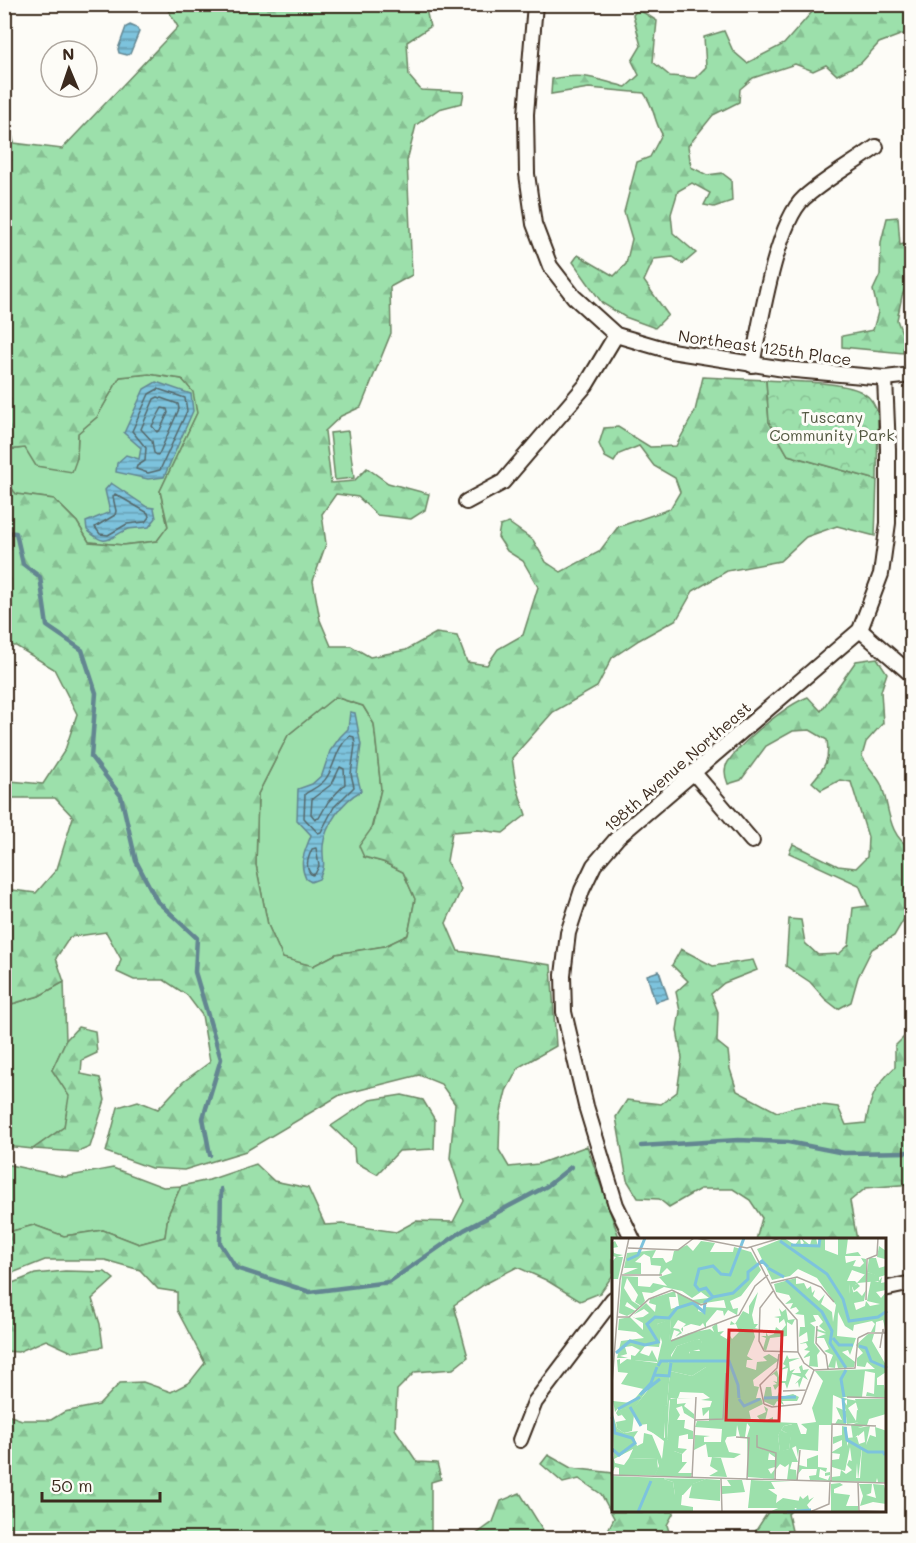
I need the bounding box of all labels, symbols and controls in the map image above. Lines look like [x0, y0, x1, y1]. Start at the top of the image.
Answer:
north arrow [39, 39, 99, 99]
text: N [62, 43, 75, 64]
street label: Northeast 125th Place [677, 324, 853, 370]
park label: Tuscany Community Park [769, 406, 895, 445]
street label: 198th Avenue Northeast [599, 696, 755, 836]
inset map [612, 1238, 886, 1513]
scale bar [42, 1465, 160, 1503]
text: 50 m [51, 1473, 93, 1497]

